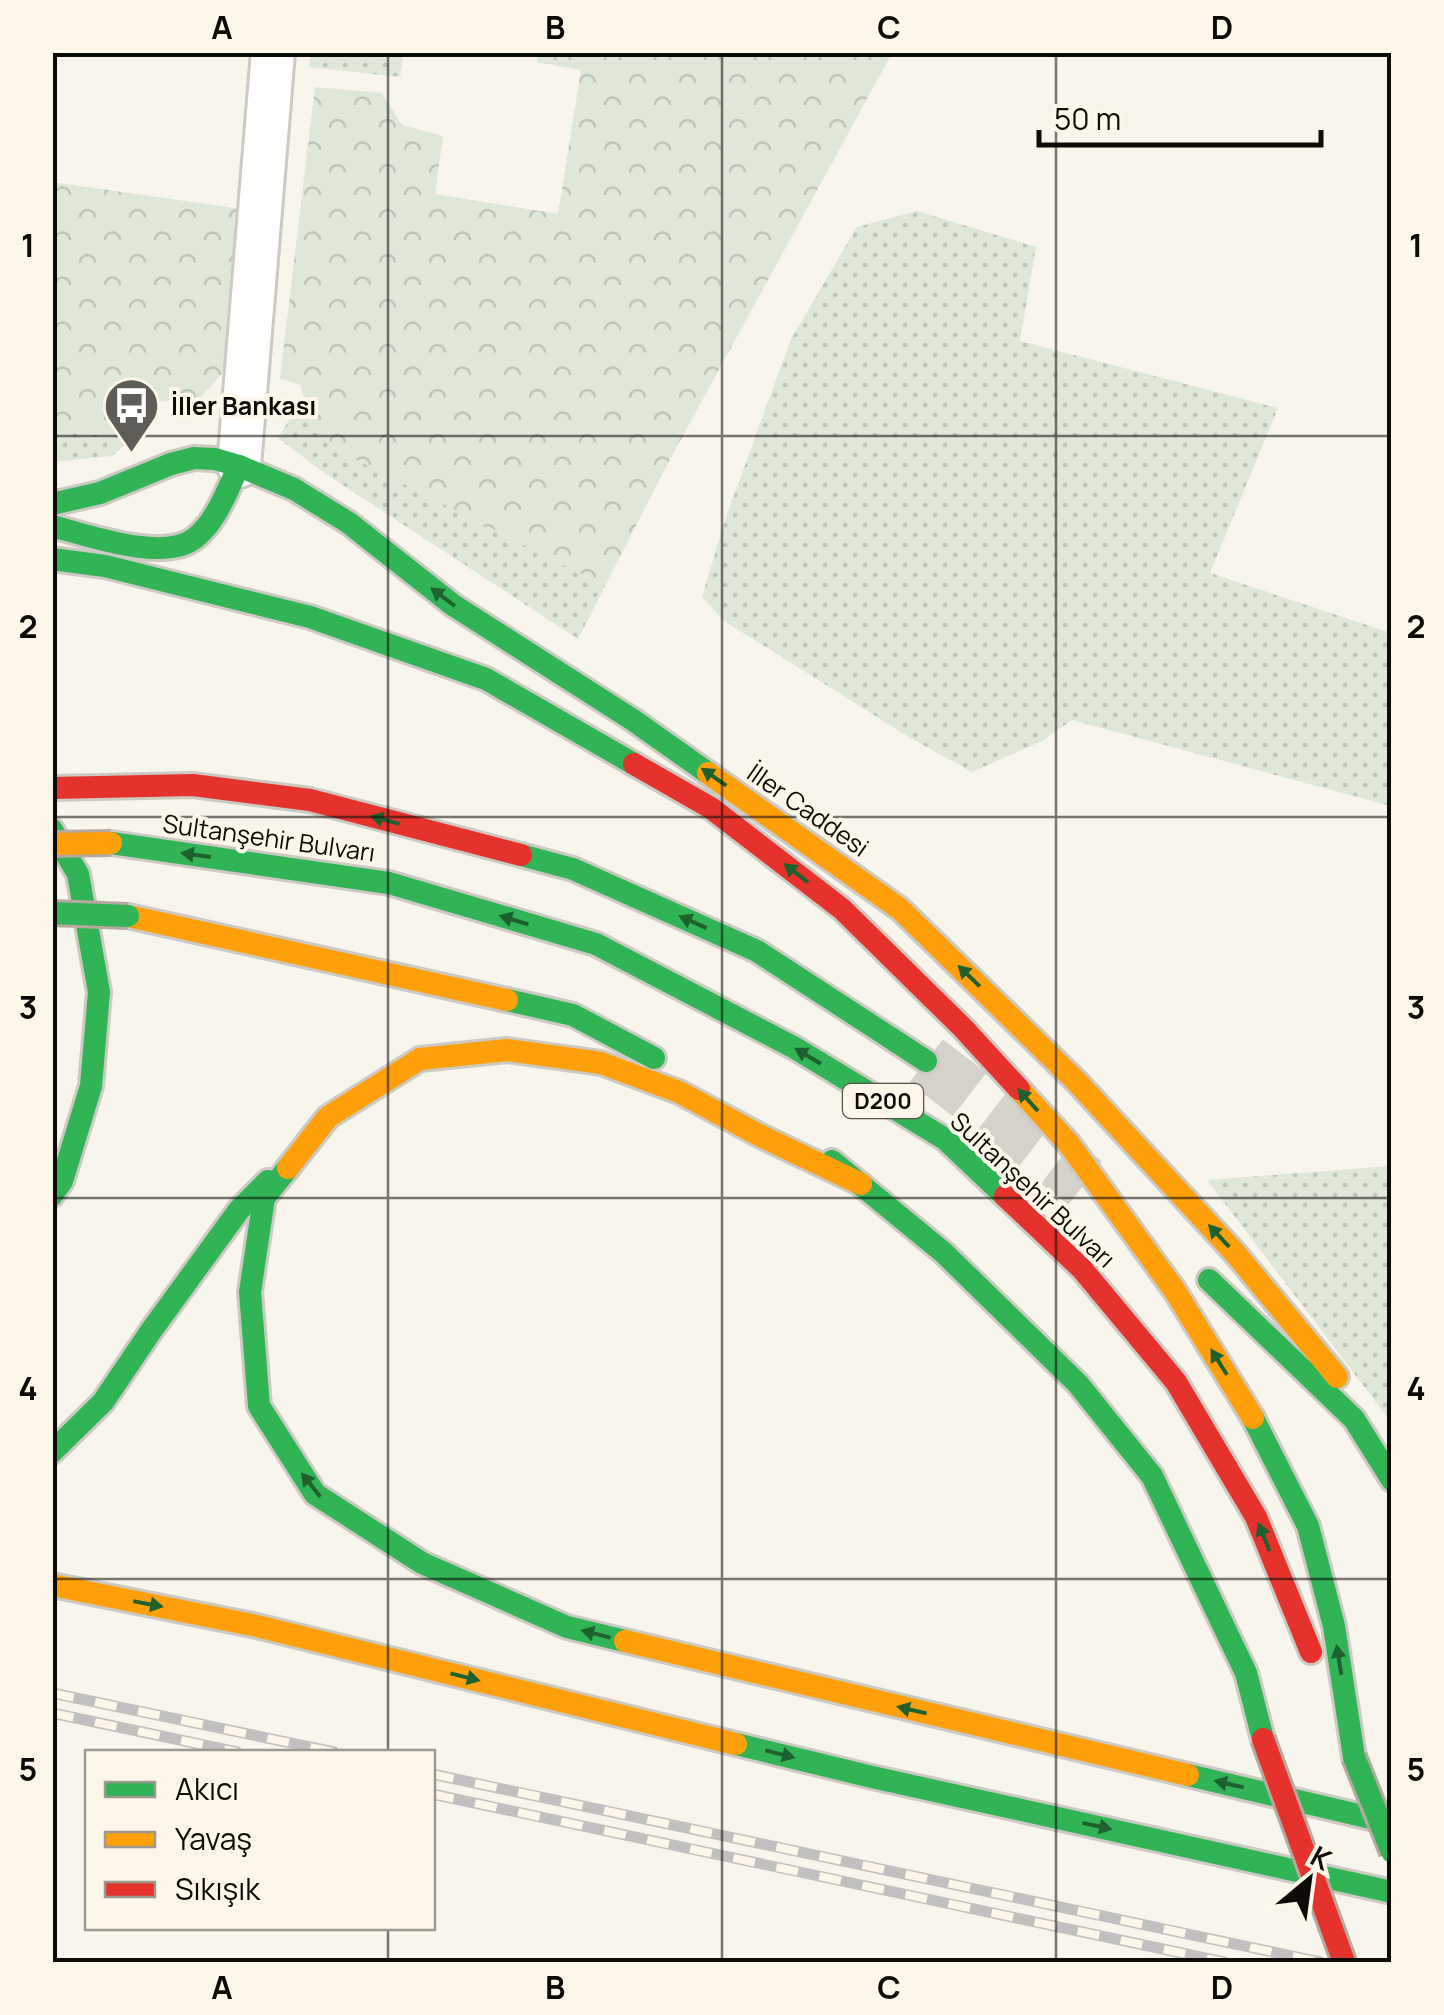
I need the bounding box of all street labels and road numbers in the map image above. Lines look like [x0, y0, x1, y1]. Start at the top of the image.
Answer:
street label: İller Caddesi [740, 755, 876, 864]
street label: Sultanşehir Bulvarı [161, 805, 377, 870]
road number: D200 [843, 1084, 923, 1118]
street label: Sultanşehir Bulvarı [943, 1104, 1124, 1275]

